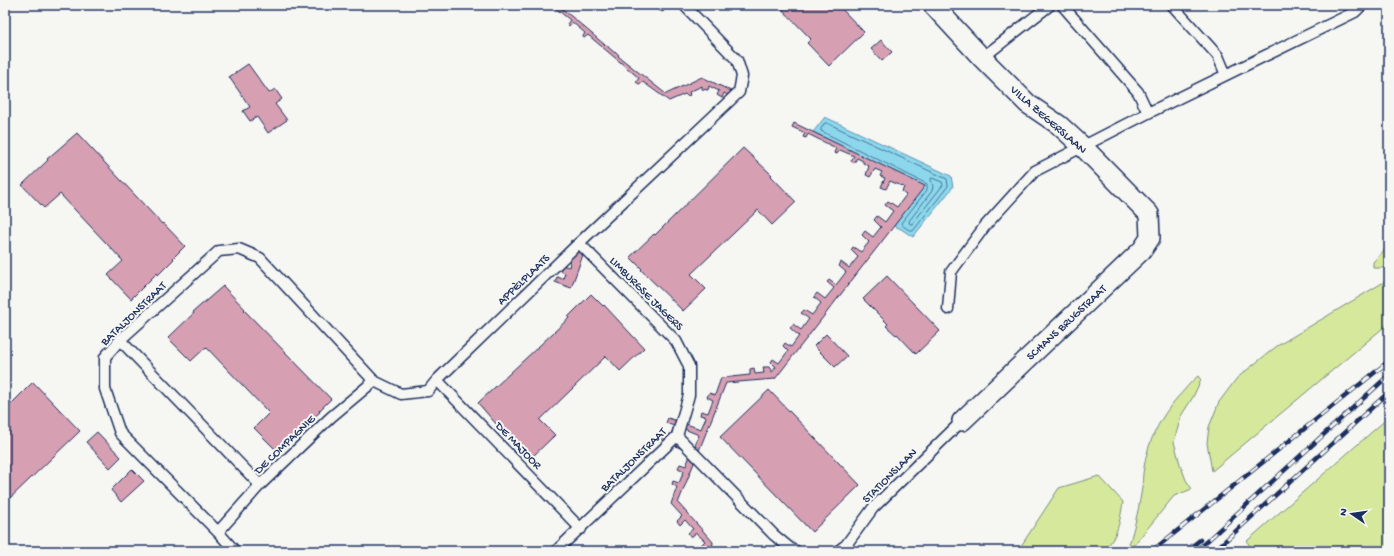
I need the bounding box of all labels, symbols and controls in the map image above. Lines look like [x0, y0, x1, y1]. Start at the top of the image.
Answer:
street label: VILLA ZEGERSLAAN [1006, 83, 1089, 158]
street label: APPÈLPLAATS [495, 252, 554, 309]
street label: LIMBURGSE JAGERS [606, 255, 686, 335]
street label: BATALJONSTRAAT [98, 279, 171, 350]
street label: SCHANS BRUGSTRAAT [1024, 282, 1111, 364]
street label: DE COMPAGNIE [251, 412, 319, 479]
street label: DE MAJOOR [491, 419, 544, 474]
street label: BATALJONSTRAAT [598, 425, 671, 496]
street label: STATIONSLAAN [860, 446, 921, 507]
north arrow [1332, 494, 1372, 534]
text: N [1338, 507, 1351, 517]

